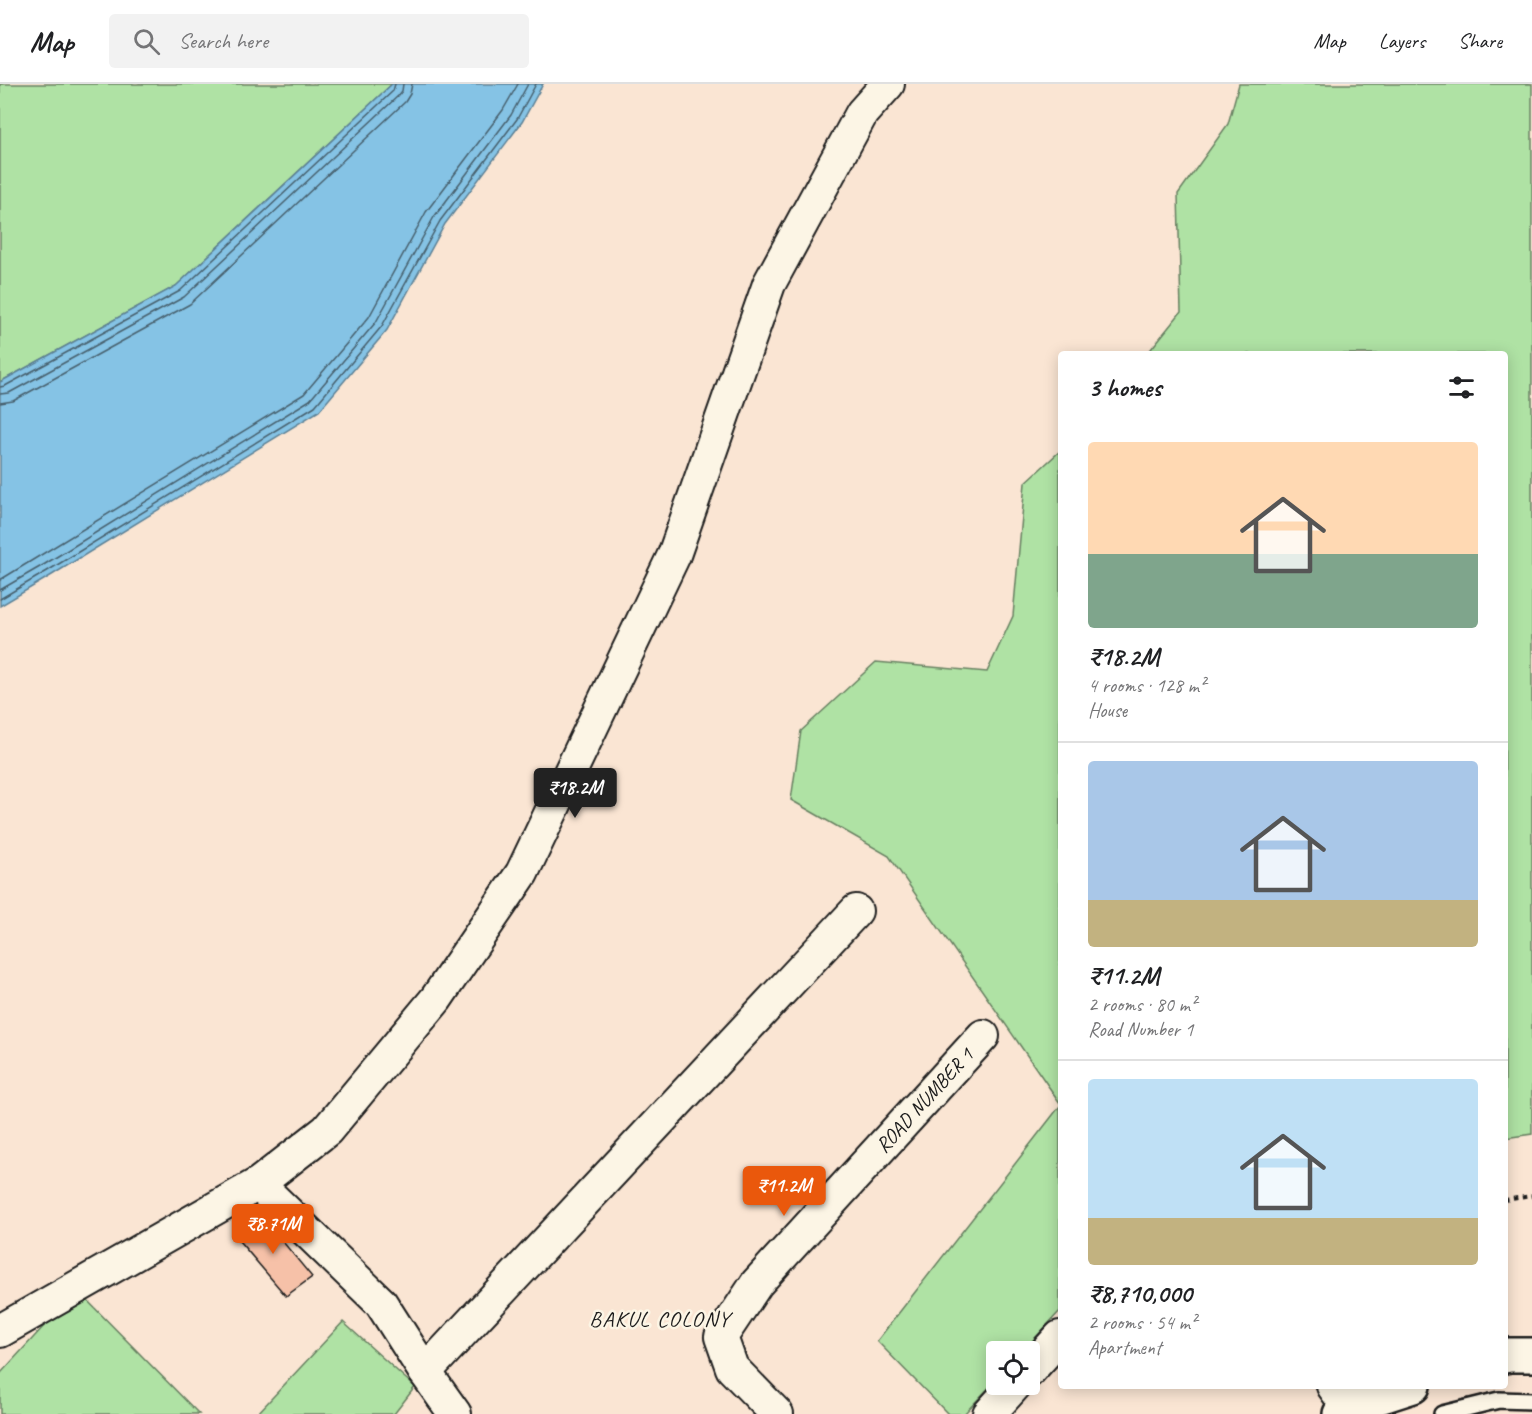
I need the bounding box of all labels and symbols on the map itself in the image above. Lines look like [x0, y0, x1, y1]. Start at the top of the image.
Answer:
pin: ₹18.2M [526, 768, 624, 819]
street label: ROAD NUMBER 1 [870, 1041, 980, 1158]
pin: ₹11.2M [735, 1166, 833, 1217]
pin: ₹8.71M [224, 1204, 322, 1255]
district label: BAKUL COLONY [589, 1305, 733, 1333]

